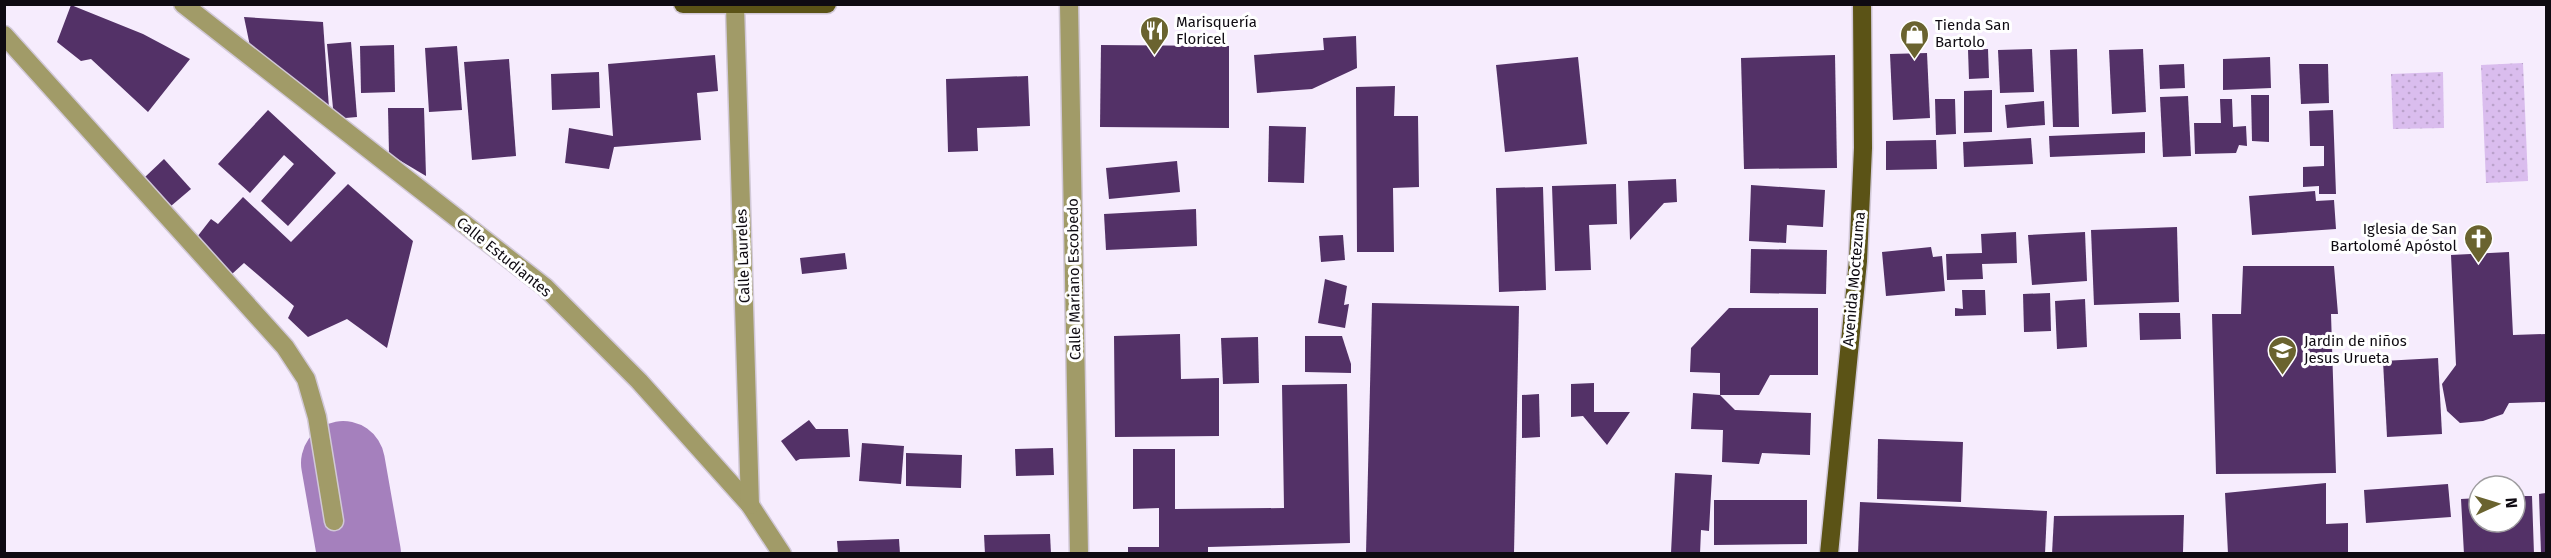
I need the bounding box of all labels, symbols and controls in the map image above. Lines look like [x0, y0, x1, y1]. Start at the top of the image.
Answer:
place label: Marisquería Floricel [1176, 13, 1257, 48]
restaurant icon: Marisquería Floricel [1139, 15, 1171, 57]
place label: Tienda San Bartolo [1935, 16, 2010, 51]
shop icon: Tienda San Bartolo [1898, 18, 1930, 60]
street label: Calle Mariano Escobedo [1064, 198, 1084, 360]
street label: Calle Laureles [732, 209, 754, 303]
street label: Avenida Moctezuma [1839, 211, 1869, 347]
street label: Calle Estudiantes [453, 213, 555, 301]
place label: Iglesia de San Bartolomé Apóstol [2330, 220, 2458, 255]
church icon: Iglesia de San Bartolomé Apóstol [2462, 222, 2494, 264]
place label: Jardin de niños Jesus Urueta [2304, 332, 2407, 367]
school or university icon: Jardin de niños Jesus Urueta [2267, 334, 2299, 376]
north arrow [2467, 474, 2527, 534]
text: N [2502, 497, 2521, 509]

